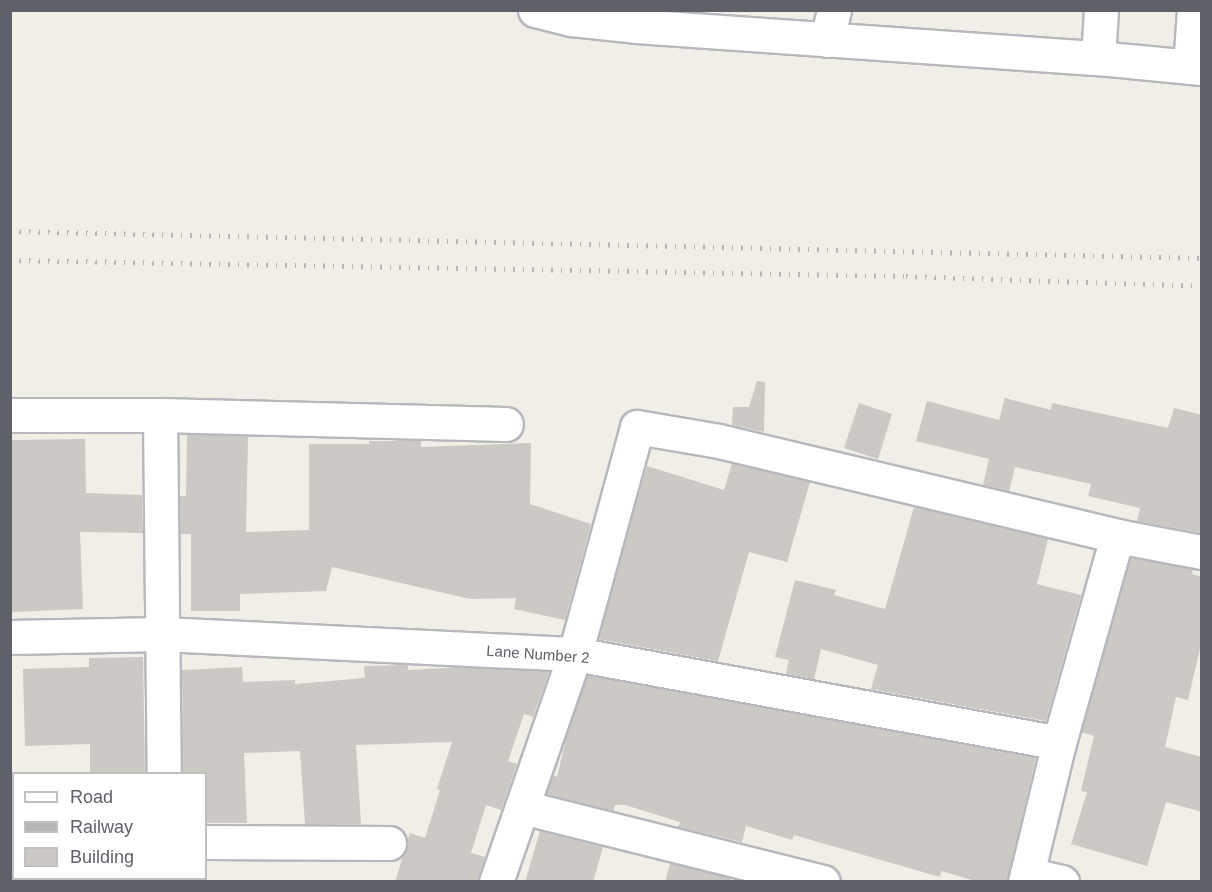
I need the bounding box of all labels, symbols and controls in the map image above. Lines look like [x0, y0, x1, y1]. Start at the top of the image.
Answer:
street label: Lane Number 2 [486, 641, 590, 667]
legend [12, 772, 207, 880]
text: Road [70, 787, 113, 807]
text: Railway [70, 817, 133, 837]
text: Building [70, 847, 134, 867]

